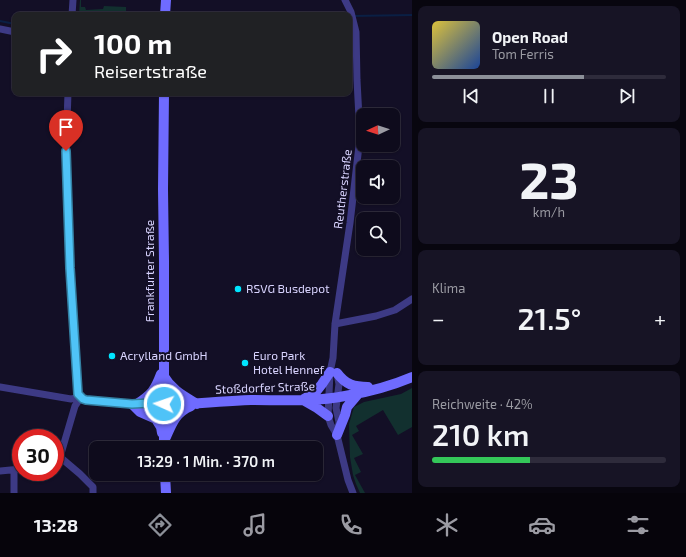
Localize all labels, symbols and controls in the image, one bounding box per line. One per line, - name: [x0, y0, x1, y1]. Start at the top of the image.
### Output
- text: 100 m: [94, 26, 172, 60]
- icon: right: [28, 28, 80, 80]
- text: Open Road: [492, 28, 568, 46]
- text: Tom Ferris: [492, 46, 554, 62]
- text: Reisertstraße: [94, 60, 207, 82]
- icon: previous: [460, 85, 482, 107]
- icon: pause: [538, 85, 560, 107]
- icon: next: [616, 85, 638, 107]
- north arrow: [356, 108, 400, 152]
- map controls: [356, 108, 400, 256]
- pin: [49, 110, 83, 151]
- icon: arrive: [55, 116, 77, 138]
- text: 23: [519, 147, 579, 209]
- street label: Reutherstraße: [330, 148, 354, 229]
- button: sound: [356, 160, 400, 204]
- text: km/h: [533, 204, 565, 220]
- button: search: [356, 212, 400, 256]
- street label: Frankfurter Straße: [142, 220, 156, 322]
- text: Klima: [432, 280, 465, 296]
- place label: RSVG Busdepot: [246, 281, 330, 295]
- marker: RSVG Busdepot: [233, 284, 243, 294]
- text: 21.5°: [517, 300, 581, 336]
- text: −: [432, 305, 445, 331]
- text: +: [654, 305, 666, 331]
- place label: Acrylland GmbH: [120, 348, 208, 362]
- place label: Euro Park Hotel Hennef: [253, 348, 325, 376]
- marker: Acrylland GmbH: [107, 351, 117, 361]
- marker: Euro Park Hotel Hennef: [240, 358, 250, 368]
- street label: Stoßdorfer Straße: [215, 378, 315, 396]
- position arrow: [143, 383, 185, 425]
- text: Reichweite · 42%: [432, 396, 533, 412]
- text: 210 km: [432, 416, 529, 452]
- speed limit sign: 30: [12, 429, 64, 481]
- text: 13:29 · 1 Min. · 370 m: [137, 452, 275, 470]
- icon: directions: [146, 511, 174, 539]
- icon: music: [241, 511, 269, 539]
- icon: phone: [337, 511, 365, 539]
- icon: climate: [433, 511, 461, 539]
- icon: car: [528, 511, 556, 539]
- icon: filters: [624, 511, 652, 539]
- text: 13:28: [34, 514, 78, 536]

